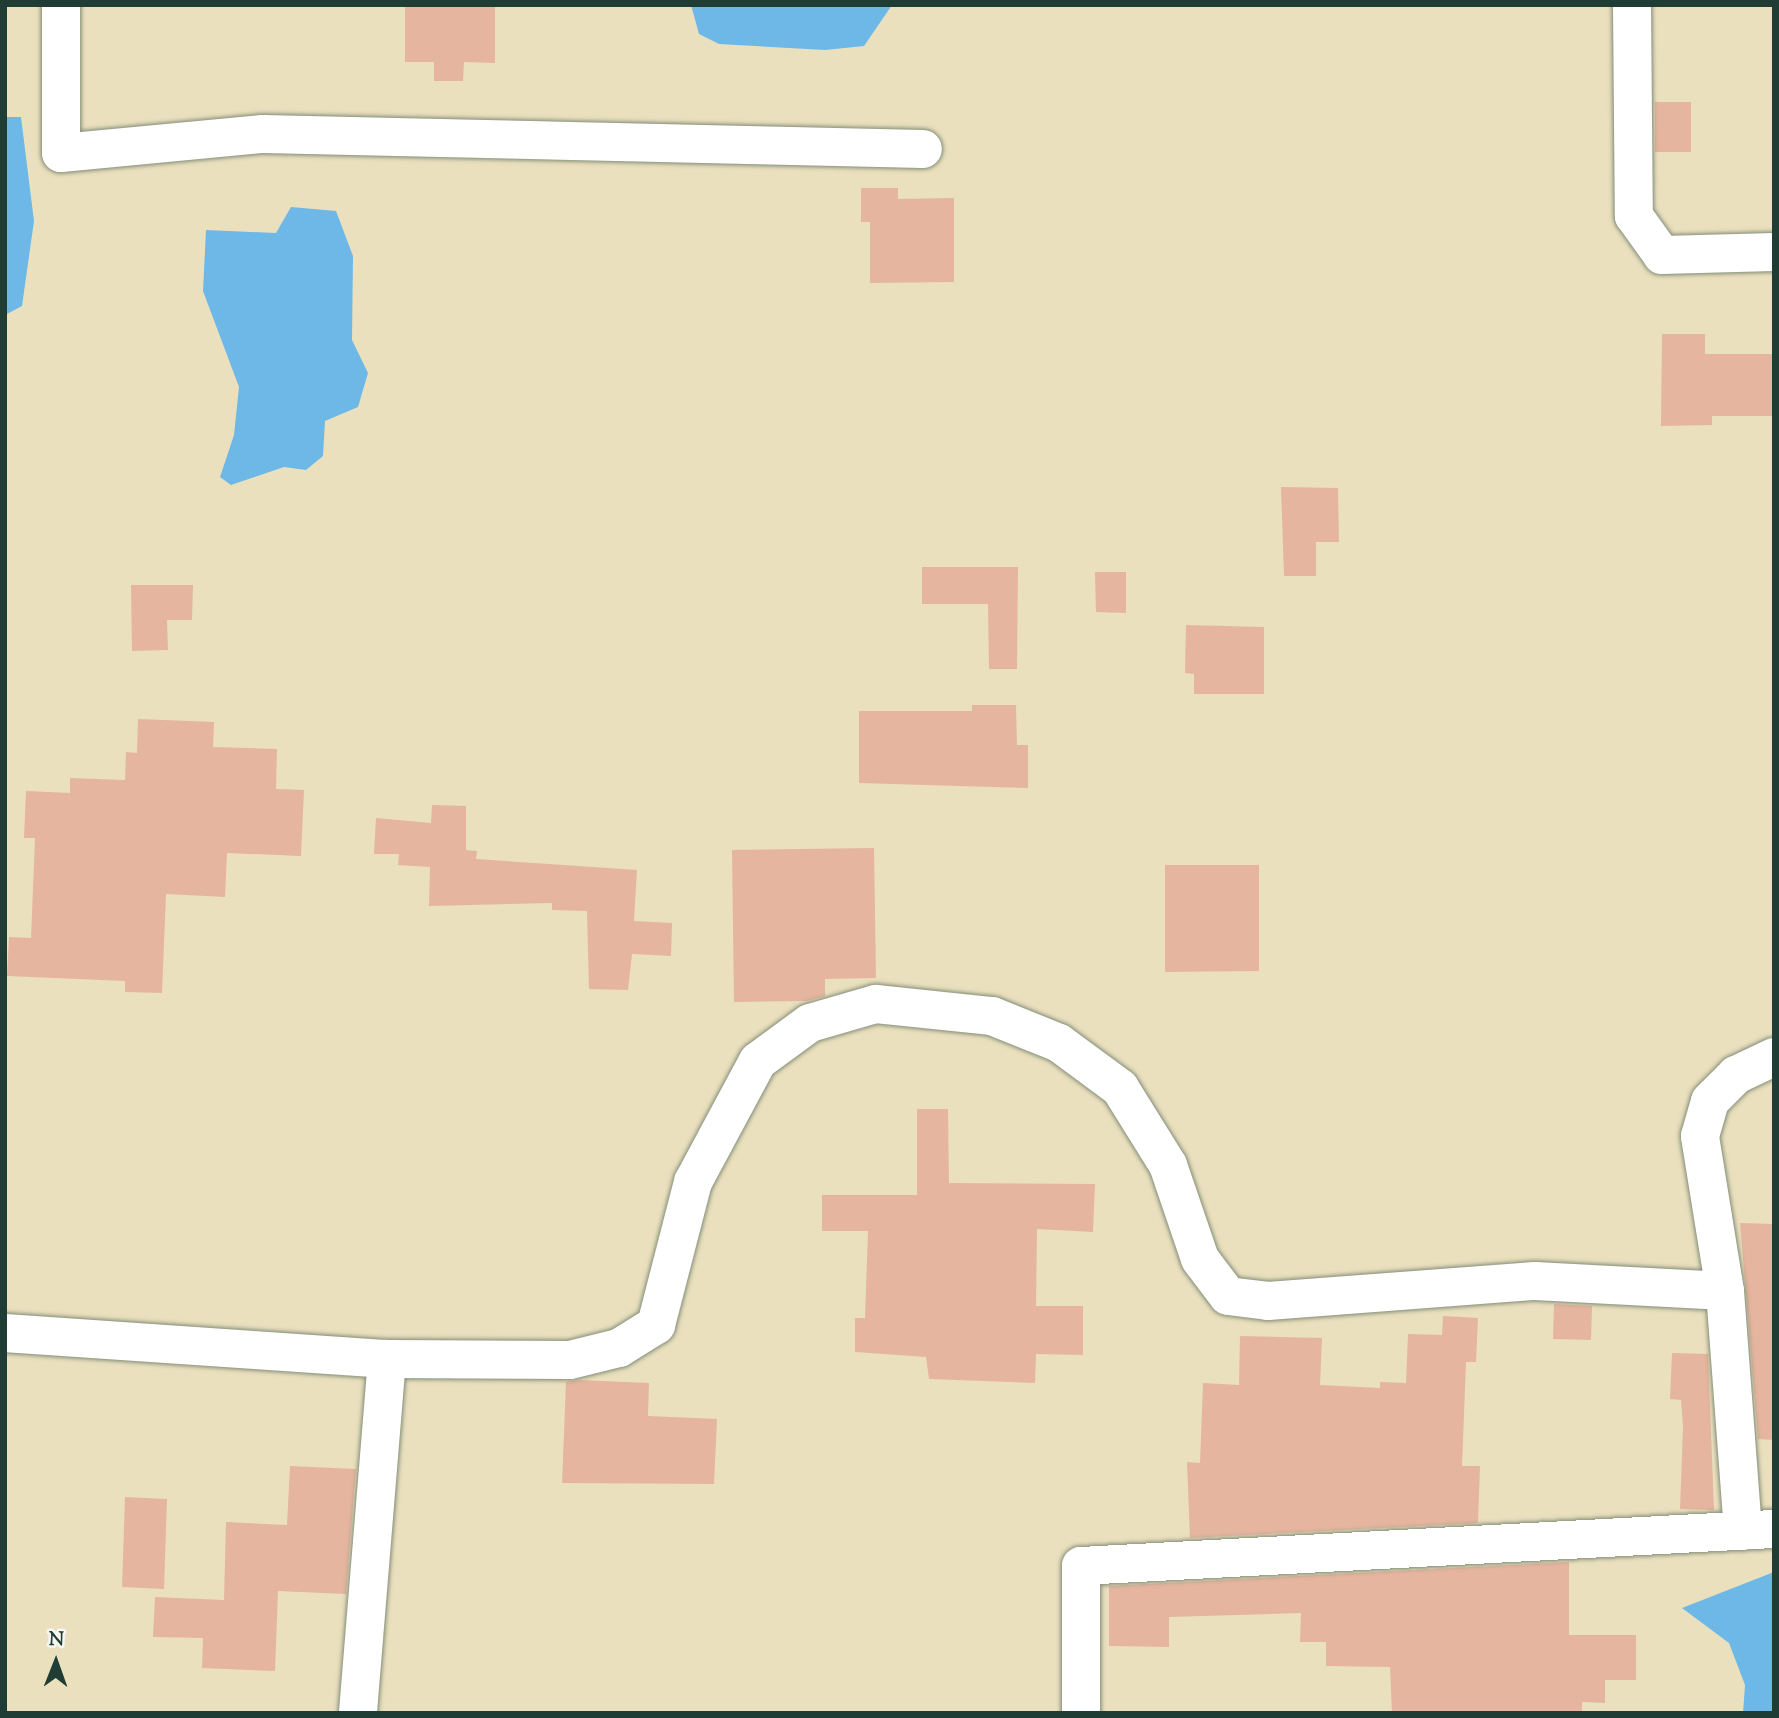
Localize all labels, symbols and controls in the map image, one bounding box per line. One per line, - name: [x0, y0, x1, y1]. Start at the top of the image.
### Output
- north arrow: [21, 1627, 91, 1697]
- text: N: [49, 1627, 64, 1654]

